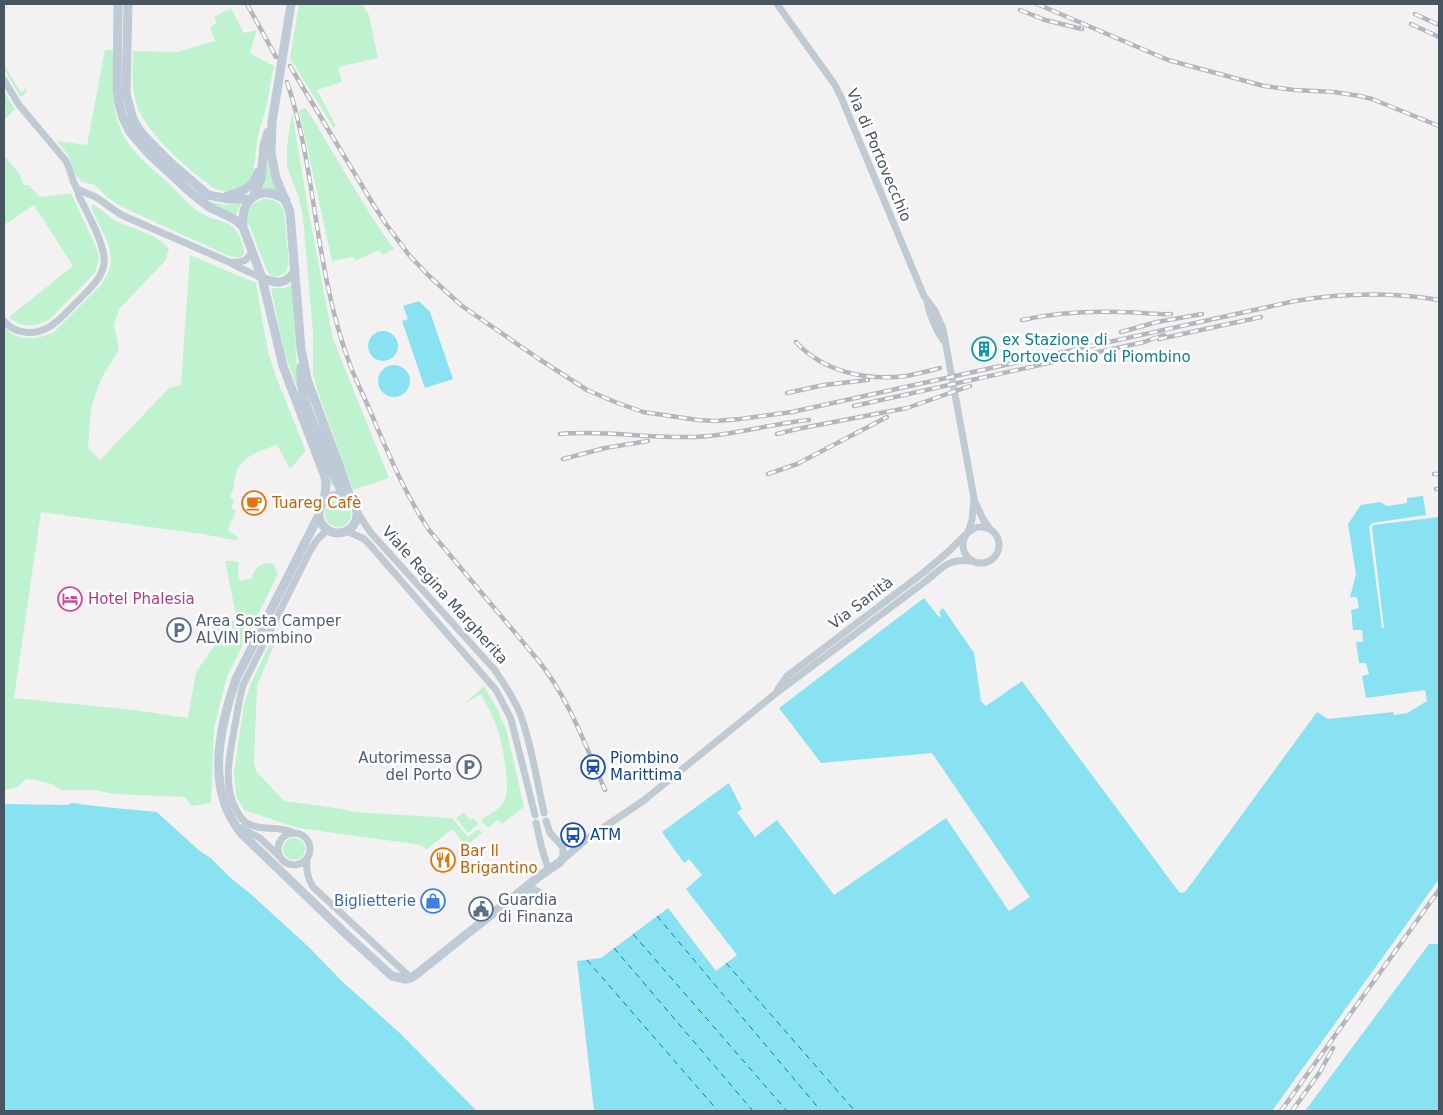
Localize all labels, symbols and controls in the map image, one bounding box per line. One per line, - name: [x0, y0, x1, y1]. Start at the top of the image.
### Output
- street label: Via di Portovecchio: [843, 86, 915, 224]
- place label: ex Stazione di Portovecchio di Piombino: [1002, 331, 1191, 366]
- building icon: ex Stazione di Portovecchio di Piombino: [971, 336, 997, 362]
- cafe icon: Tuareg Cafè: [241, 490, 267, 516]
- place label: Tuareg Cafè: [271, 494, 361, 512]
- street label: Viale Regina Margherita: [378, 522, 512, 668]
- street label: Via Sanità: [825, 573, 897, 633]
- hotel icon: Hotel Phalesia: [57, 586, 83, 612]
- place label: Hotel Phalesia: [88, 590, 195, 608]
- place label: Area Sosta Camper ALVIN Piombino: [196, 612, 342, 647]
- parking icon: Area Sosta Camper ALVIN Piombino: [166, 617, 192, 643]
- place label: Autorimessa del Porto: [358, 749, 452, 784]
- place label: Piombino Marittima: [610, 749, 682, 784]
- parking icon: Autorimessa del Porto: [456, 754, 482, 780]
- station icon: Piombino Marittima: [580, 754, 606, 780]
- bus stop icon: ATM: [560, 822, 586, 848]
- place label: ATM: [590, 826, 621, 844]
- place label: Bar Il Brigantino: [460, 842, 538, 877]
- restaurant icon: Bar Il Brigantino: [430, 847, 456, 873]
- shop icon: Biglietterie: [420, 888, 446, 914]
- place label: Guardia di Finanza: [498, 891, 573, 926]
- place label: Biglietterie: [334, 892, 416, 910]
- public building icon: Guardia di Finanza: [468, 896, 494, 922]

